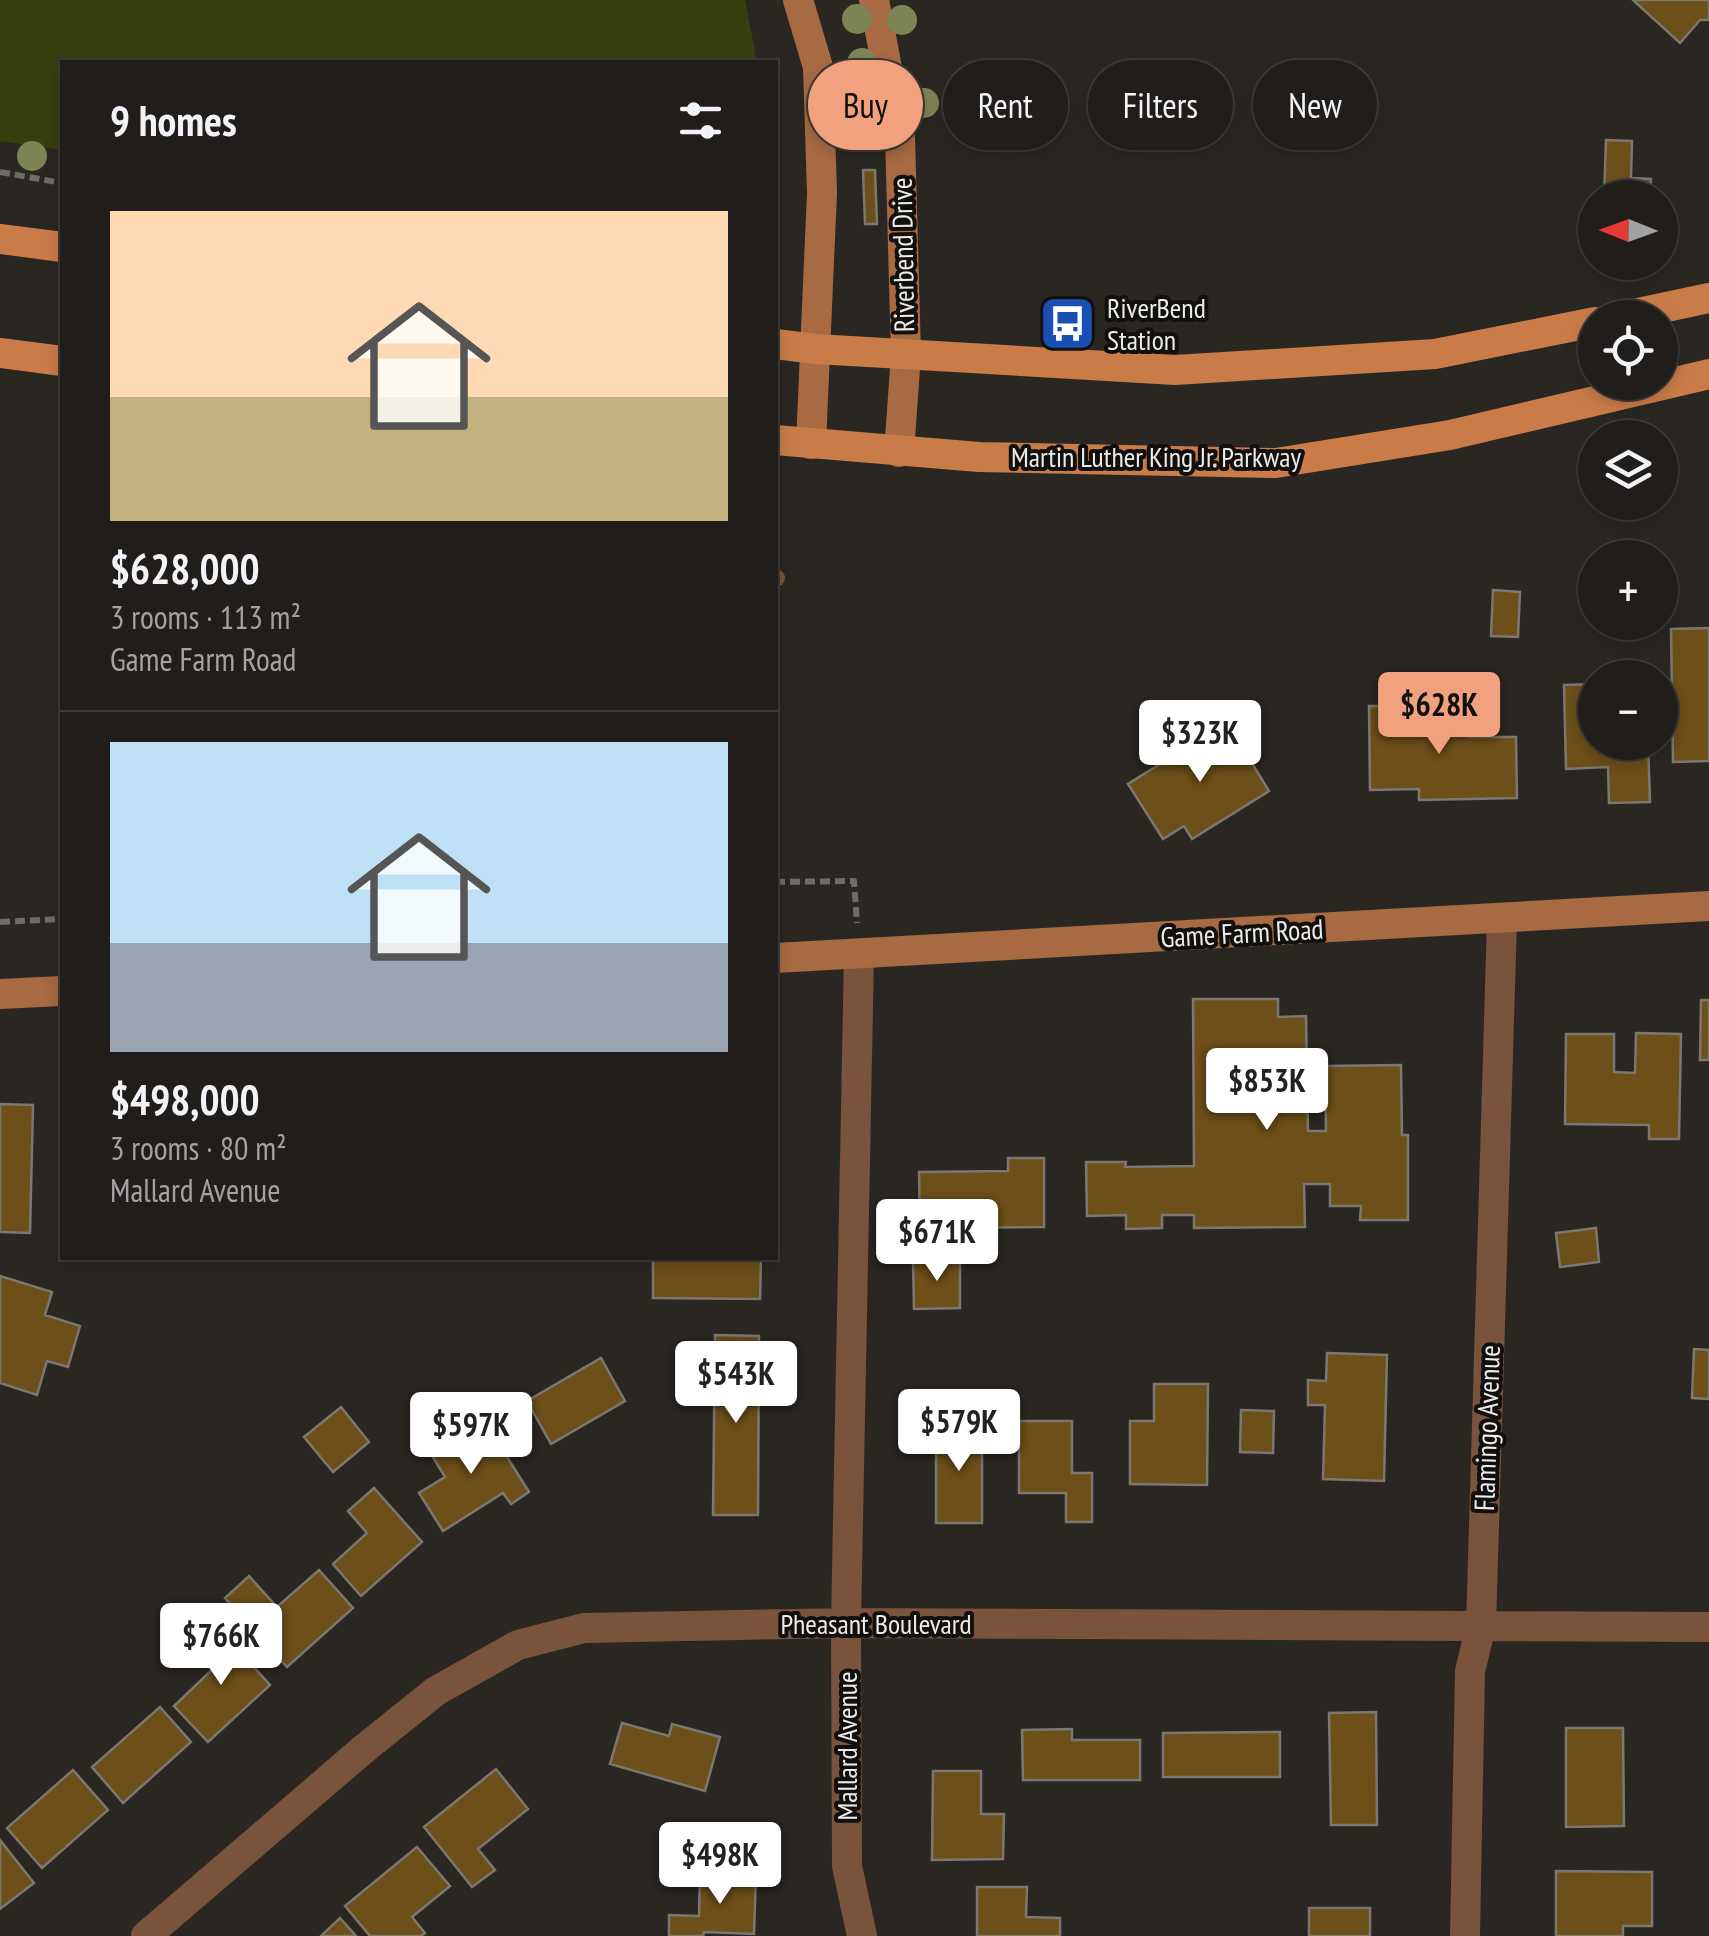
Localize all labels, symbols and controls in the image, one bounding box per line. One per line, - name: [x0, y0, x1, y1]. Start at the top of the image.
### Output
- chip: Buy: [808, 60, 923, 150]
- chip: Rent: [943, 60, 1068, 150]
- chip: Filters: [1088, 60, 1233, 150]
- chip: New: [1253, 60, 1377, 150]
- text: 9 homes: [110, 93, 237, 148]
- icon: filters: [673, 93, 728, 148]
- street label: Riverbend Drive: [883, 177, 922, 333]
- north arrow: [1578, 180, 1678, 280]
- map controls: [1578, 180, 1678, 760]
- icon: home: [329, 276, 509, 456]
- place label: RiverBend Station: [1107, 289, 1206, 358]
- bus stop icon: RiverBend Station: [1038, 294, 1098, 354]
- button: locate: [1578, 300, 1678, 400]
- button: layers: [1578, 420, 1678, 520]
- street label: Martin Luther King Jr. Parkway: [1011, 438, 1301, 475]
- button: +: [1578, 540, 1678, 640]
- text: $628,000: [110, 541, 260, 596]
- text: 3 rooms · 113 m²: [110, 596, 301, 638]
- text: Game Farm Road: [110, 638, 296, 680]
- button: −: [1578, 660, 1678, 760]
- pin: $628K: [1369, 672, 1509, 757]
- text: $628K: [1400, 683, 1478, 725]
- pin: $323K: [1130, 700, 1270, 785]
- text: $323K: [1161, 711, 1239, 753]
- icon: home: [329, 807, 509, 987]
- street label: Game Farm Road: [1160, 910, 1324, 955]
- pin: $853K: [1197, 1048, 1337, 1133]
- text: $853K: [1228, 1059, 1306, 1101]
- text: $498,000: [110, 1072, 260, 1127]
- text: 3 rooms · 80 m²: [110, 1127, 287, 1169]
- text: Mallard Avenue: [110, 1169, 280, 1211]
- pin: $671K: [867, 1199, 1007, 1284]
- text: $671K: [898, 1210, 976, 1252]
- pin: $543K: [666, 1341, 806, 1426]
- street label: Flamingo Avenue: [1465, 1344, 1508, 1512]
- text: $543K: [697, 1352, 775, 1394]
- pin: $579K: [889, 1389, 1029, 1474]
- pin: $597K: [401, 1392, 541, 1477]
- text: $579K: [920, 1400, 998, 1442]
- text: $597K: [432, 1403, 510, 1445]
- pin: $766K: [151, 1603, 291, 1688]
- street label: Pheasant Boulevard: [780, 1605, 972, 1642]
- text: $766K: [182, 1614, 260, 1656]
- street label: Mallard Avenue: [828, 1671, 865, 1821]
- pin: $498K: [650, 1822, 790, 1907]
- text: $498K: [681, 1833, 759, 1875]

